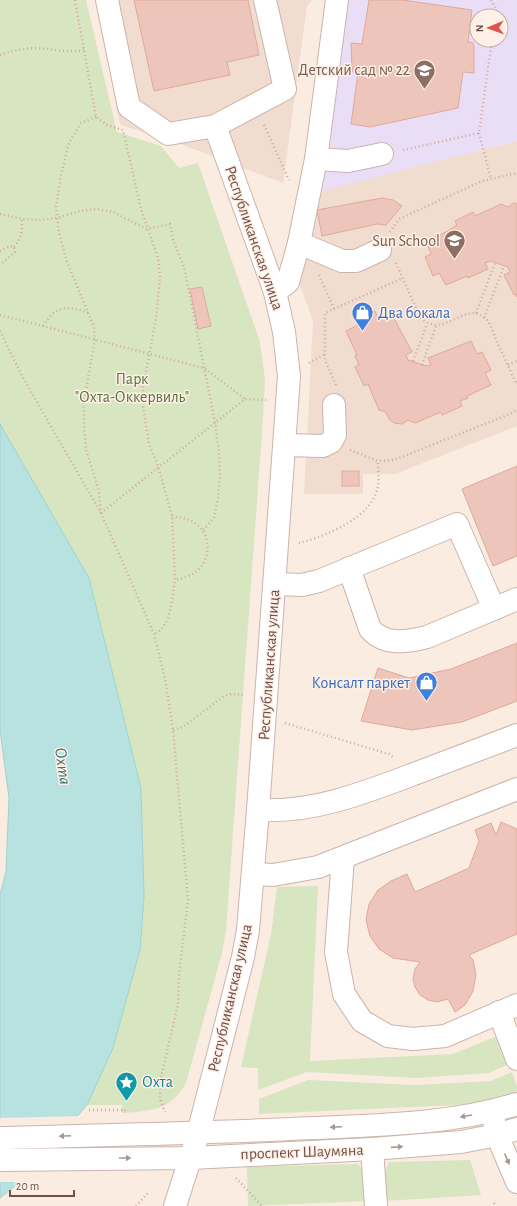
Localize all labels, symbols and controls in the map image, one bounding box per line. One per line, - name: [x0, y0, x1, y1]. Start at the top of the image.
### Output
- north arrow: [469, 8, 509, 48]
- text: N: [474, 24, 485, 32]
- school or university icon: Детский сад № 22: [412, 57, 438, 90]
- place label: Детский сад № 22: [298, 62, 410, 78]
- street label: Республиканская улица: [221, 164, 286, 313]
- school or university icon: Sun School: [442, 228, 468, 261]
- place label: Sun School: [372, 233, 440, 249]
- shop icon: Два бокала: [349, 300, 375, 333]
- place label: Два бокала: [378, 305, 450, 321]
- park label: Парк "Охта-Оккервиль": [75, 371, 189, 405]
- street label: Республиканская улица: [256, 589, 283, 741]
- shop icon: Консалт паркет: [413, 670, 439, 703]
- place label: Консалт паркет: [312, 675, 410, 691]
- water label: Охта: [52, 746, 74, 786]
- street label: Республиканская улица: [205, 922, 256, 1074]
- place icon: Охта: [113, 1069, 139, 1102]
- place label: Охта: [142, 1074, 173, 1090]
- one-way arrow: [459, 1113, 472, 1119]
- one-way arrow: [329, 1124, 342, 1130]
- one-way arrow: [58, 1133, 71, 1139]
- street label: проспект Шаумяна: [240, 1142, 364, 1163]
- one-way arrow: [391, 1144, 404, 1151]
- one-way arrow: [504, 1153, 510, 1164]
- one-way arrow: [119, 1155, 132, 1161]
- scale bar: [10, 1172, 74, 1198]
- text: 20 m: [16, 1180, 39, 1192]

